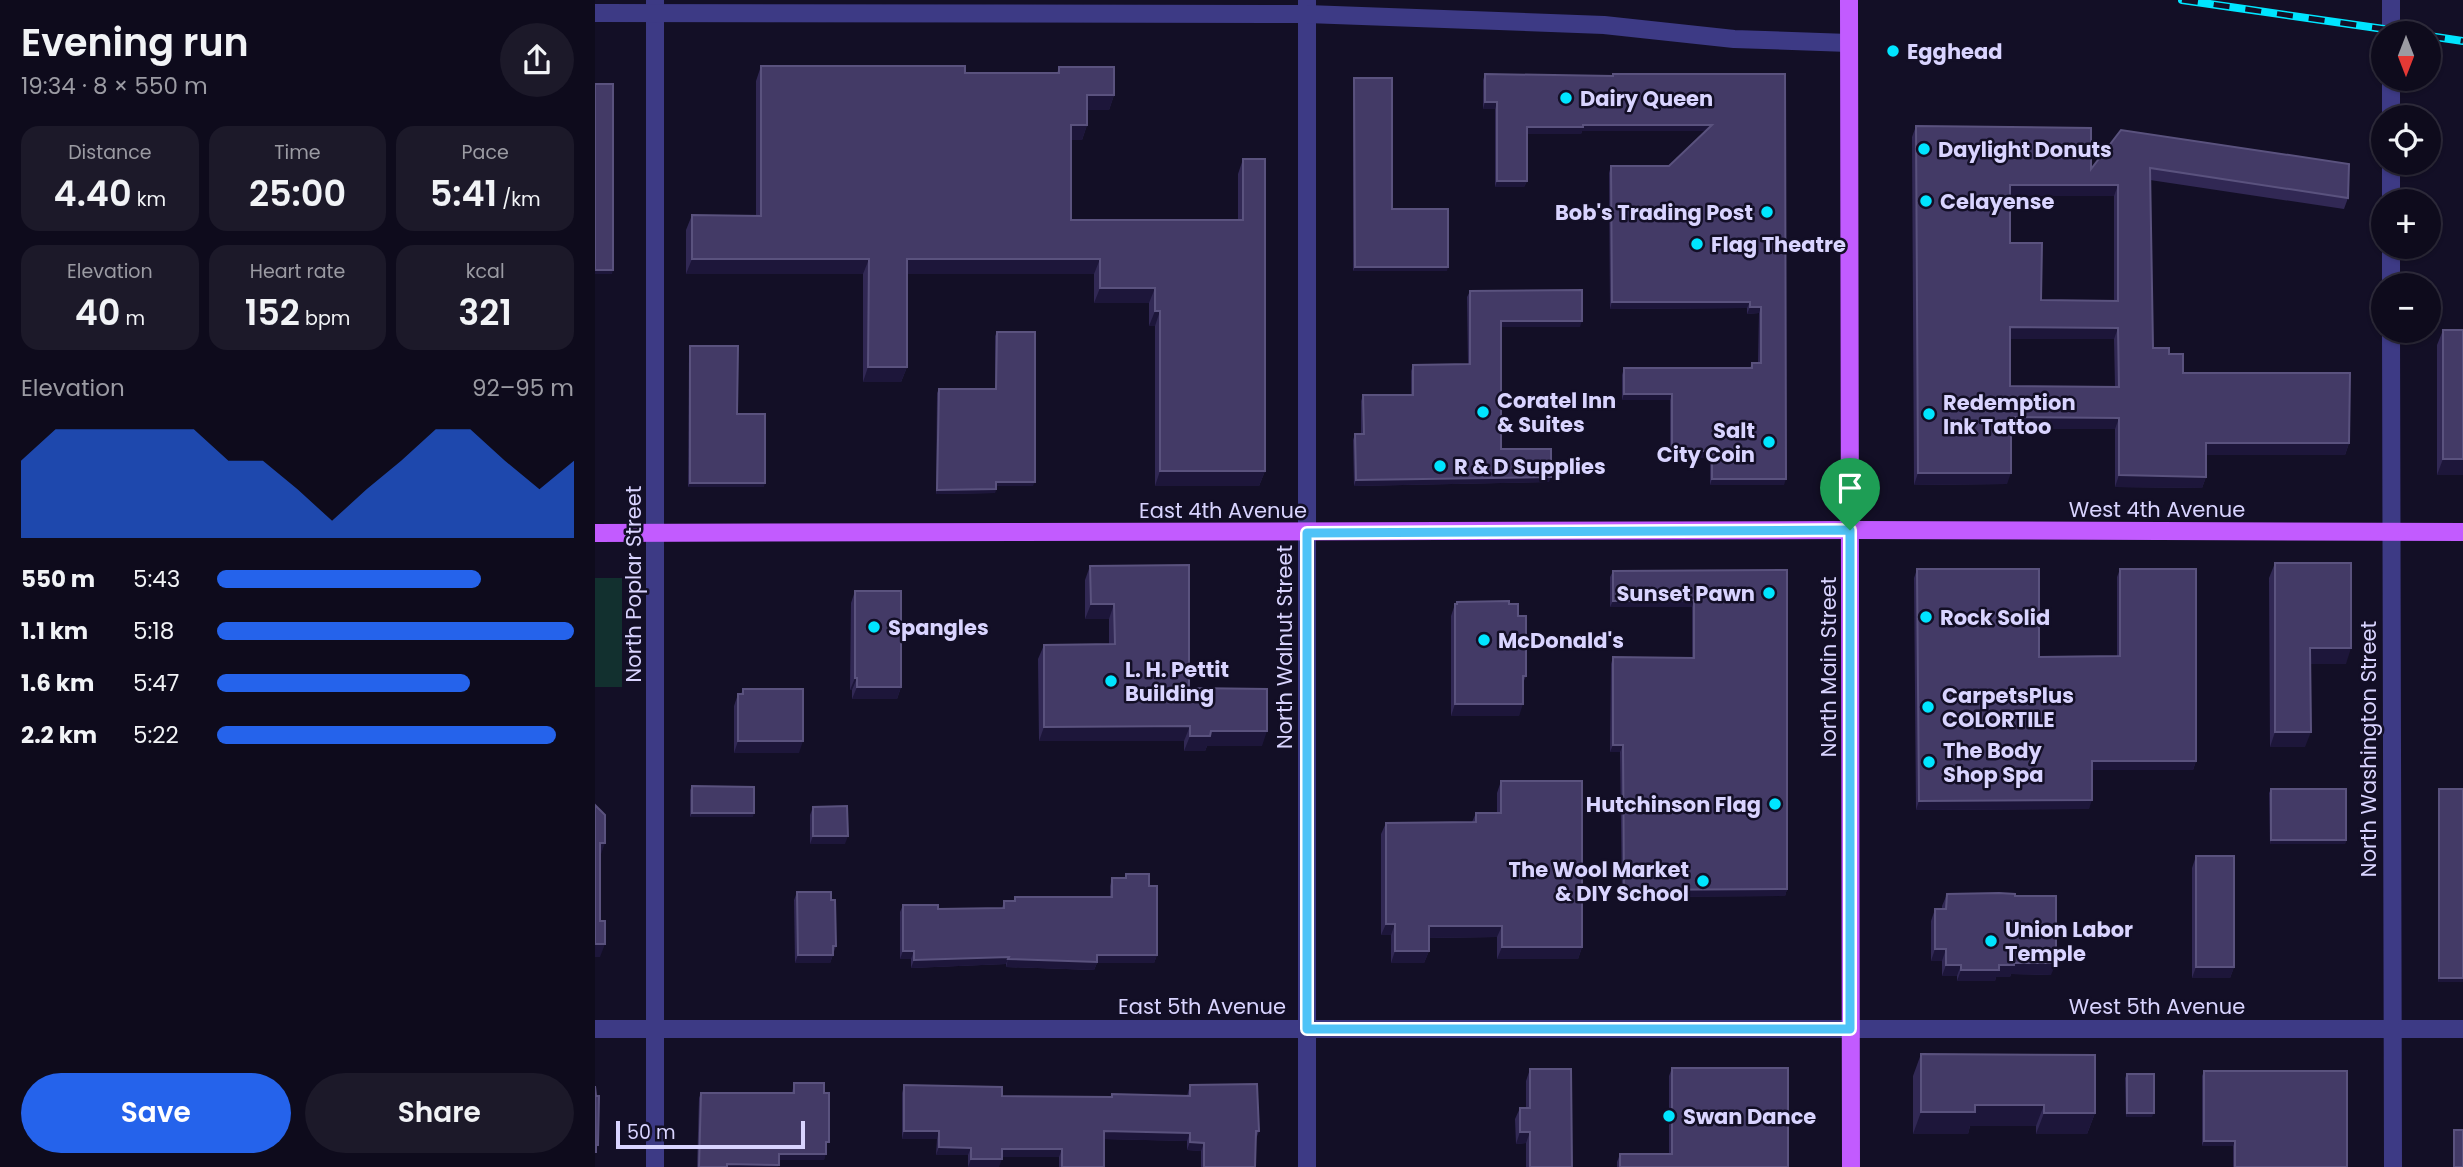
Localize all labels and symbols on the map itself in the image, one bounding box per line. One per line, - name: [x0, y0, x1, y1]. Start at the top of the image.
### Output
- north arrow: [2371, 21, 2441, 91]
- place label: Egghead: [1907, 37, 2003, 66]
- marker: Egghead: [1885, 43, 1901, 59]
- place label: Dairy Queen: [1580, 84, 1713, 113]
- marker: Dairy Queen: [1558, 90, 1574, 106]
- place label: Daylight Donuts: [1938, 135, 2112, 164]
- marker: Daylight Donuts: [1916, 141, 1932, 157]
- place label: Celayense: [1940, 187, 2054, 216]
- marker: Celayense: [1918, 193, 1934, 209]
- place label: Bob's Trading Post: [1555, 198, 1753, 227]
- marker: Bob's Trading Post: [1759, 204, 1775, 220]
- place label: Flag Theatre: [1711, 230, 1846, 259]
- marker: Flag Theatre: [1689, 236, 1705, 252]
- place label: Coratel Inn & Suites: [1497, 386, 1616, 439]
- place label: Redemption Ink Tattoo: [1943, 388, 2076, 441]
- marker: Coratel Inn & Suites: [1475, 404, 1491, 420]
- marker: Redemption Ink Tattoo: [1921, 406, 1937, 422]
- place label: Salt City Coin: [1657, 416, 1755, 469]
- marker: Salt City Coin: [1761, 434, 1777, 450]
- place label: R & D Supplies: [1454, 452, 1606, 481]
- marker: R & D Supplies: [1432, 458, 1448, 474]
- pin: [1820, 458, 1880, 530]
- street label: North Poplar Street: [619, 486, 648, 682]
- street label: West 4th Avenue: [2069, 495, 2245, 524]
- street label: East 4th Avenue: [1139, 496, 1307, 525]
- street label: North Walnut Street: [1270, 545, 1299, 749]
- street label: North Main Street: [1814, 577, 1843, 757]
- place label: Sunset Pawn: [1616, 579, 1755, 608]
- marker: Sunset Pawn: [1761, 585, 1777, 601]
- place label: Rock Solid: [1940, 603, 2050, 632]
- marker: Rock Solid: [1918, 609, 1934, 625]
- place label: Spangles: [888, 613, 989, 642]
- marker: Spangles: [866, 619, 882, 635]
- street label: North Washington Street: [2354, 621, 2383, 877]
- place label: McDonald's: [1498, 626, 1624, 655]
- marker: McDonald's: [1476, 632, 1492, 648]
- place label: L. H. Pettit Building: [1125, 655, 1229, 708]
- marker: L. H. Pettit Building: [1103, 673, 1119, 689]
- place label: CarpetsPlus COLORTILE: [1942, 681, 2074, 734]
- marker: CarpetsPlus COLORTILE: [1920, 699, 1936, 715]
- place label: The Body Shop Spa: [1943, 736, 2044, 789]
- marker: The Body Shop Spa: [1921, 754, 1937, 770]
- place label: Hutchinson Flag: [1586, 790, 1761, 819]
- marker: Hutchinson Flag: [1767, 796, 1783, 812]
- place label: The Wool Market & DIY School: [1509, 855, 1689, 908]
- marker: The Wool Market & DIY School: [1695, 873, 1711, 889]
- place label: Union Labor Temple: [2005, 915, 2133, 968]
- marker: Union Labor Temple: [1983, 933, 1999, 949]
- street label: East 5th Avenue: [1118, 992, 1286, 1021]
- street label: West 5th Avenue: [2069, 992, 2245, 1021]
- place label: Swan Dance: [1683, 1102, 1816, 1131]
- marker: Swan Dance: [1661, 1108, 1677, 1124]
- scale bar: [616, 1118, 805, 1150]

